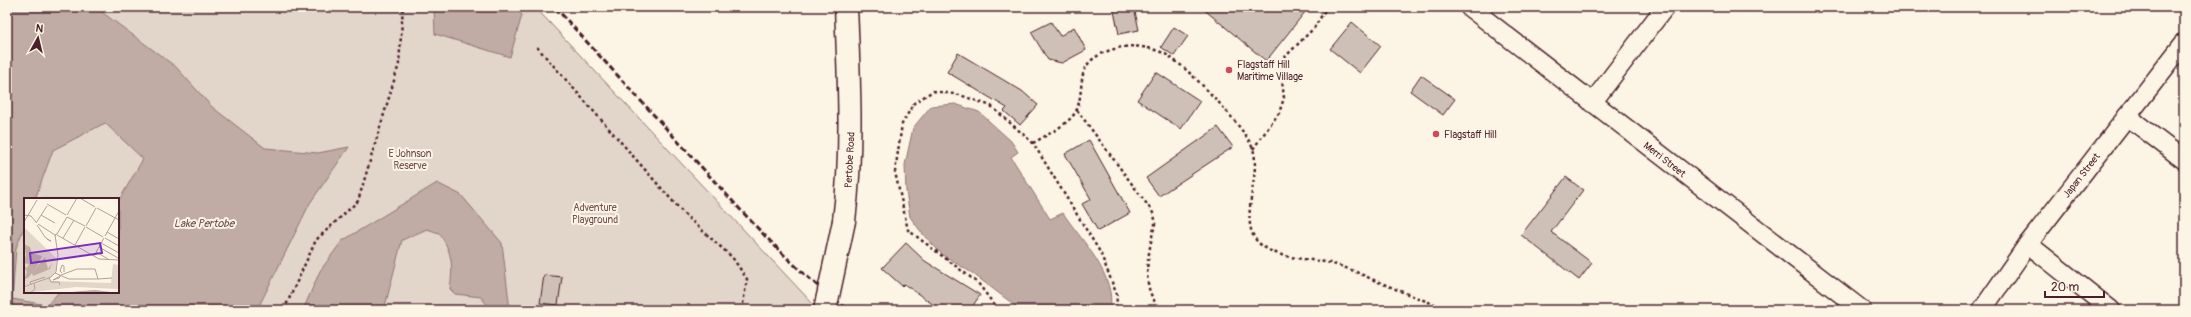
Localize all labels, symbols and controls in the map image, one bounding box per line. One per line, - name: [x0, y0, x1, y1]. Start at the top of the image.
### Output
- north arrow: [18, 18, 58, 58]
- text: N: [35, 22, 44, 36]
- place label: Flagstaff Hill Maritime Village: [1237, 59, 1303, 83]
- marker: Flagstaff Hill Maritime Village: [1224, 65, 1234, 75]
- marker: Flagstaff Hill: [1431, 129, 1441, 139]
- place label: Flagstaff Hill: [1444, 129, 1497, 141]
- street label: Pertobe Road: [843, 132, 857, 188]
- street label: Merri Street: [1641, 140, 1689, 181]
- park label: E Johnson Reserve: [388, 148, 432, 172]
- street label: Japan Street: [2061, 150, 2104, 200]
- inset map: [24, 198, 119, 293]
- park label: Adventure Playground: [572, 202, 618, 226]
- water label: Lake Pertobe: [174, 217, 236, 230]
- scale bar: [2045, 273, 2104, 299]
- text: 20 m: [2051, 280, 2080, 295]

